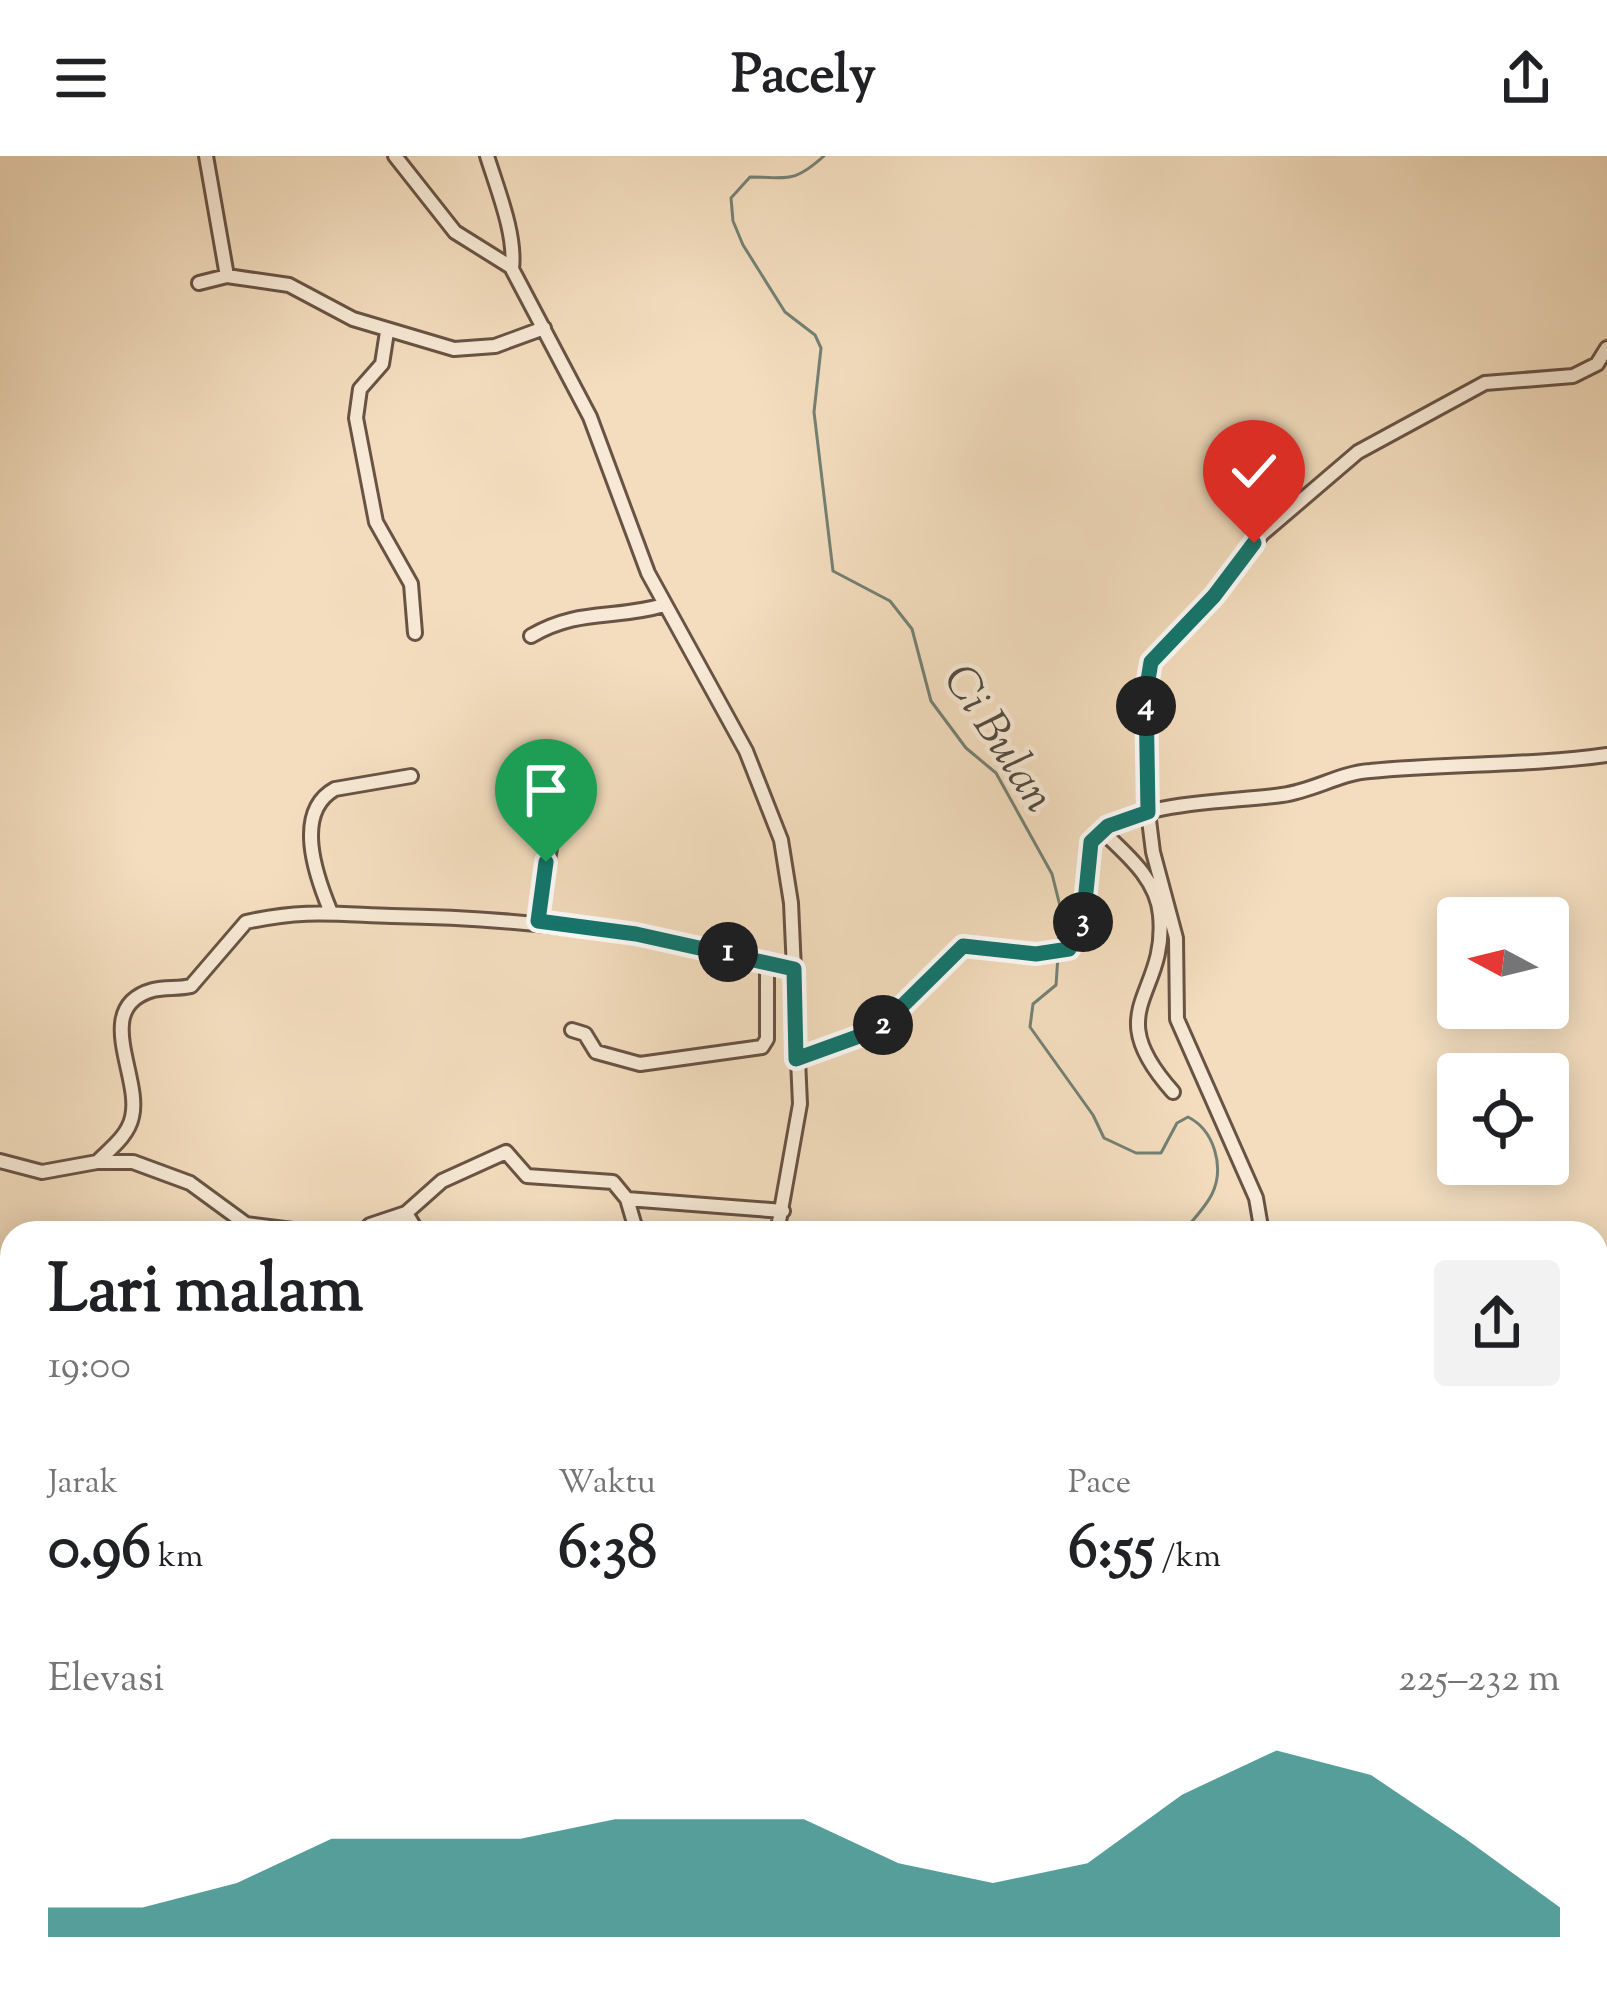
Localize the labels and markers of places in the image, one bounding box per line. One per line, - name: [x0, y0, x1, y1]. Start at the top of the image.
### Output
- pin: [1203, 420, 1305, 543]
- pin: 4: [1116, 676, 1176, 736]
- pin: [495, 739, 597, 862]
- pin: 3: [1053, 892, 1113, 952]
- pin: 1: [698, 922, 758, 982]
- pin: 2: [853, 995, 913, 1055]

